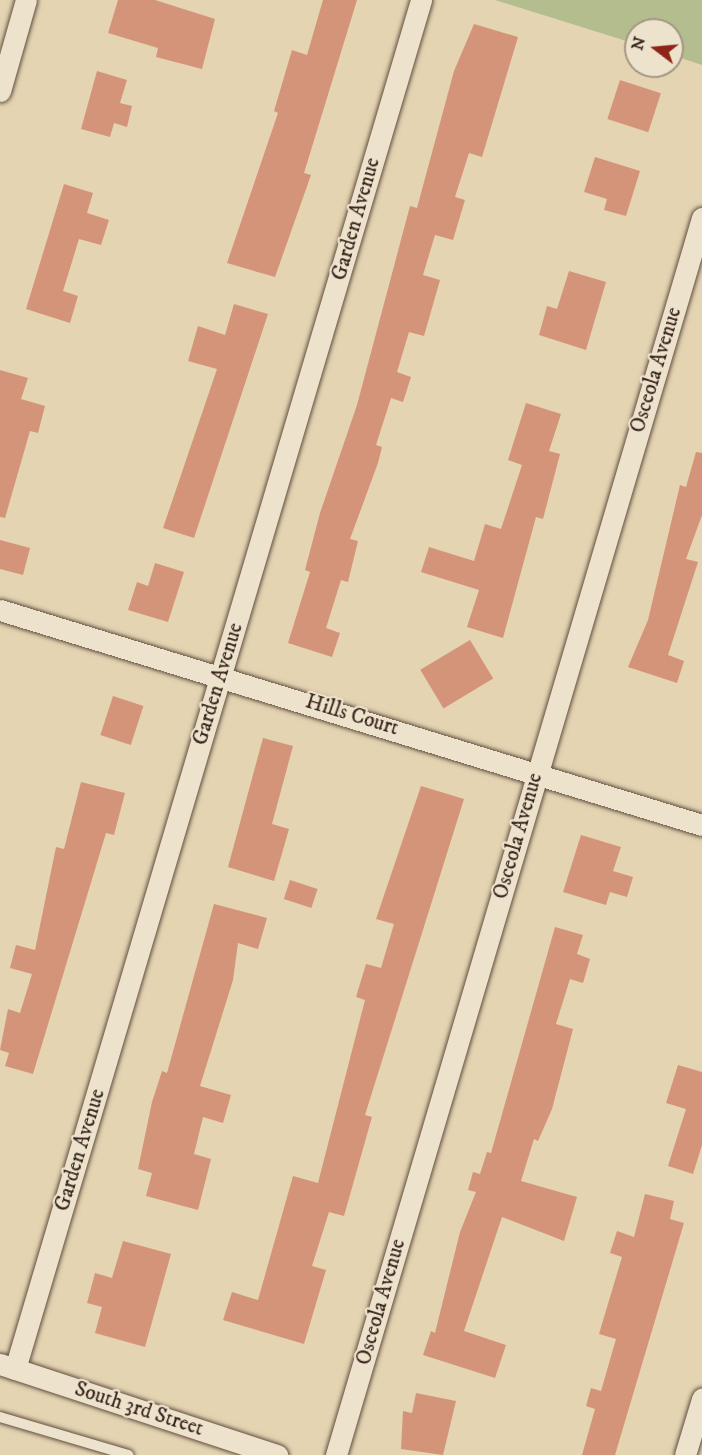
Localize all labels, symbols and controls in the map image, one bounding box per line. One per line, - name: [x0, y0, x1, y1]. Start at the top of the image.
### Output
- north arrow: [624, 18, 684, 78]
- text: N: [627, 35, 650, 53]
- street label: Garden Avenue: [326, 155, 386, 283]
- street label: Osceola Avenue: [625, 304, 687, 436]
- street label: Garden Avenue: [187, 620, 249, 748]
- street label: Hills Court: [302, 689, 402, 741]
- street label: Osceola Avenue: [488, 770, 548, 902]
- street label: Garden Avenue: [49, 1086, 111, 1214]
- street label: Osceola Avenue: [351, 1236, 411, 1368]
- street label: South 3rd Street: [71, 1376, 207, 1442]

